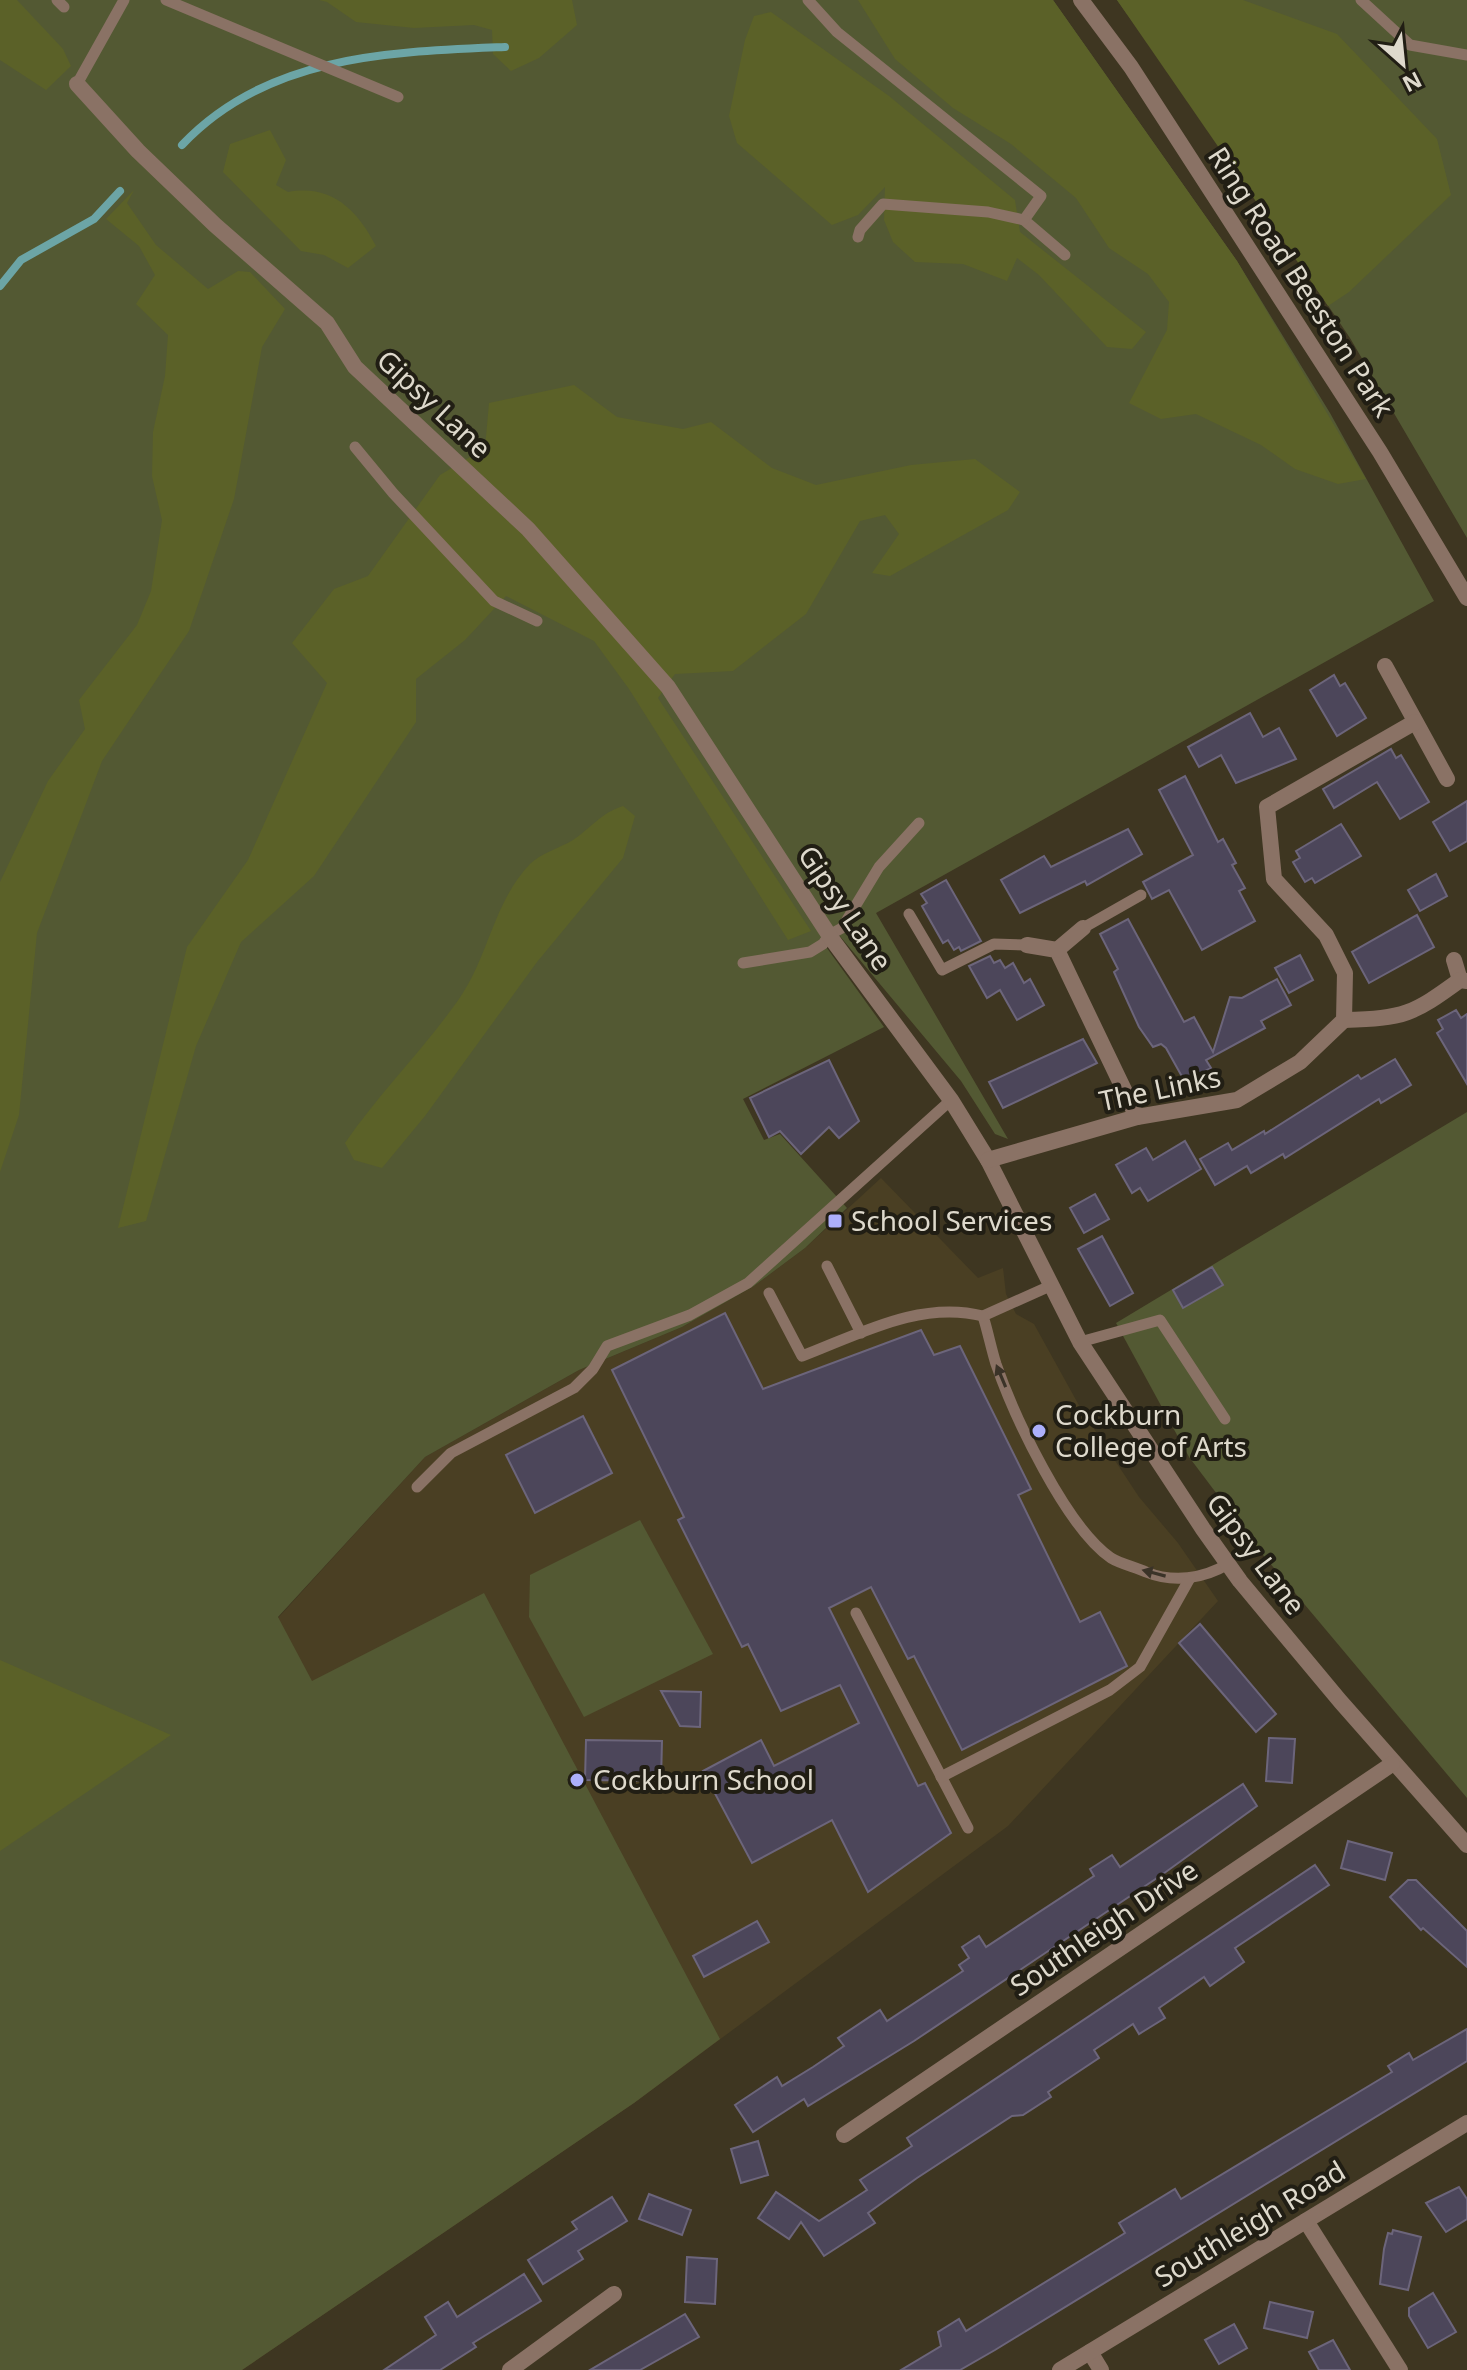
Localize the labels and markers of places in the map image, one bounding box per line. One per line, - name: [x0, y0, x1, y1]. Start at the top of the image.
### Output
- place label: School Services: [851, 1201, 1052, 1239]
- marker: School Services: [826, 1212, 844, 1230]
- place label: Cockburn College of Arts: [1055, 1395, 1247, 1465]
- marker: Cockburn College of Arts: [1030, 1422, 1048, 1440]
- place label: Cockburn School: [593, 1760, 814, 1798]
- marker: Cockburn School: [568, 1771, 586, 1789]

